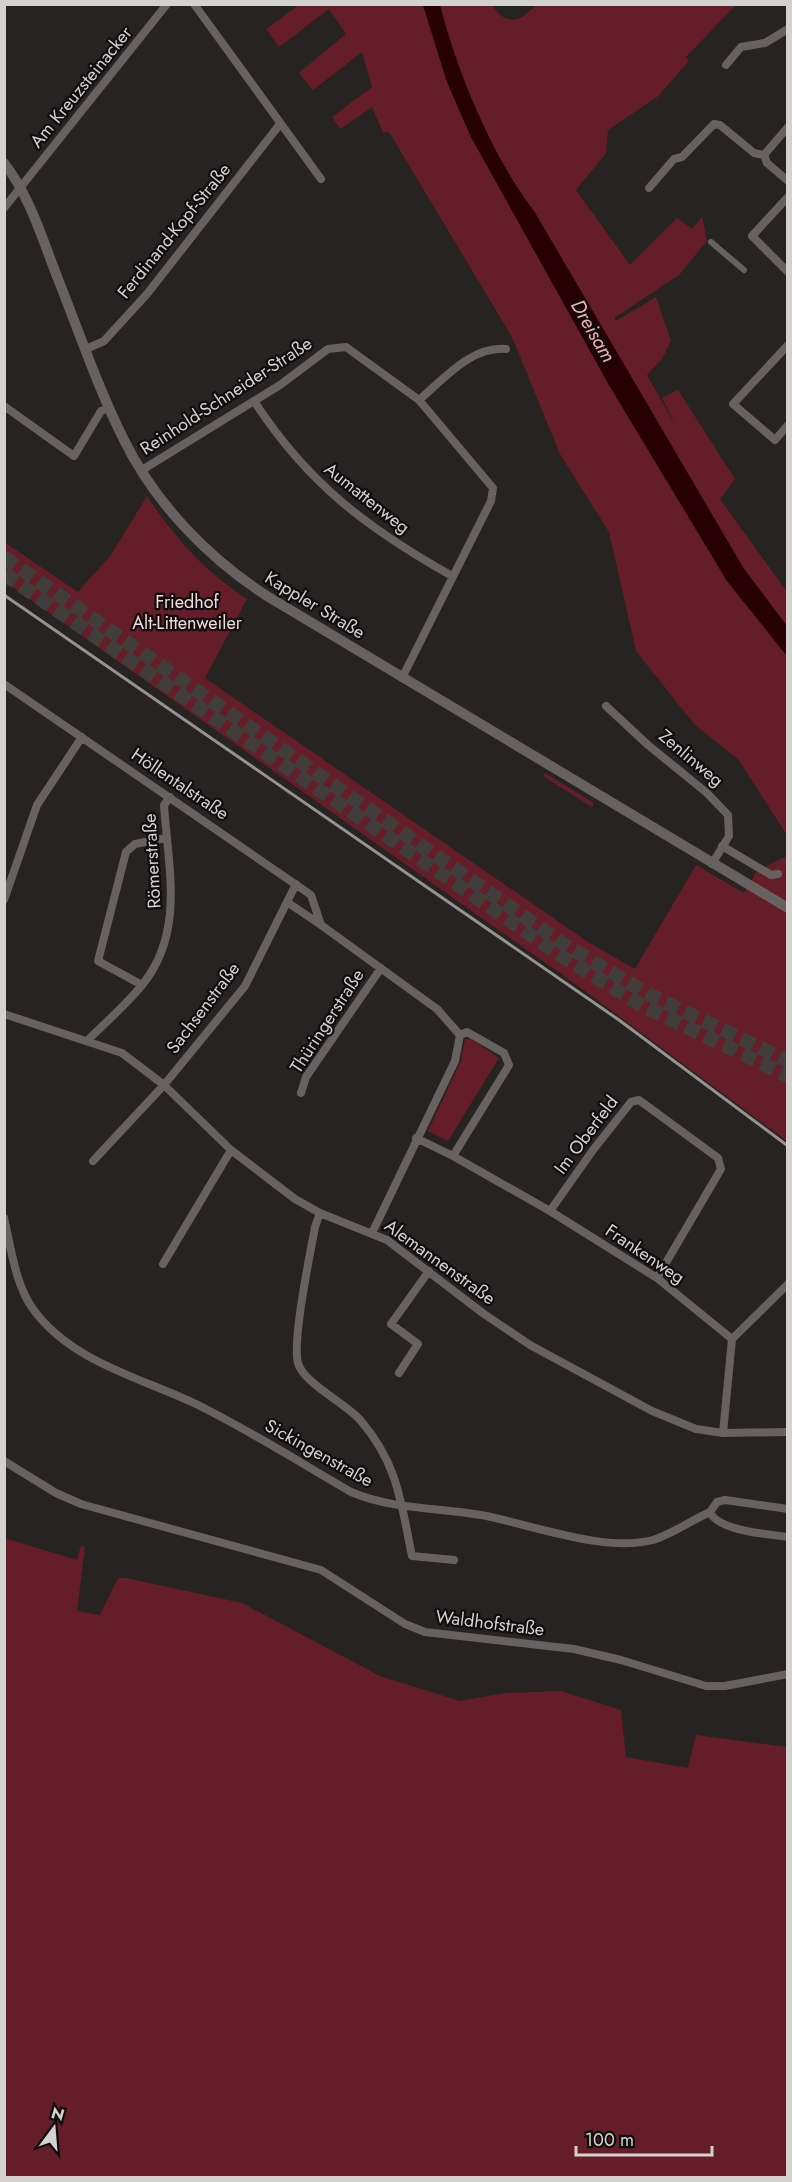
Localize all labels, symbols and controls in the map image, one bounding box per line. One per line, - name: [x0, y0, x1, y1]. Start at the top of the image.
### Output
- street label: Am Kreuzsteinacker: [24, 20, 139, 153]
- street label: Ferdinand-Kopf-Straße: [111, 158, 237, 304]
- water label: Dreisam: [563, 294, 623, 368]
- street label: Reinhold-Schneider-Straße: [135, 331, 317, 461]
- street label: Aumattenweg: [319, 456, 415, 540]
- street label: Kappler Straße: [260, 565, 370, 645]
- park label: Friedhof Alt-Littenweiler: [132, 589, 243, 636]
- street label: Zenlinweg: [653, 723, 729, 793]
- street label: Höllentalstraße: [126, 742, 234, 826]
- street label: Römerstraße: [137, 813, 167, 909]
- street label: Sachsenstraße: [160, 957, 246, 1059]
- street label: Thüringerstraße: [284, 964, 370, 1078]
- street label: Im Oberfeld: [548, 1090, 624, 1180]
- street label: Alemannenstraße: [379, 1213, 501, 1311]
- street label: Frankenweg: [600, 1218, 690, 1290]
- street label: Sickingenstraße: [260, 1413, 378, 1493]
- street label: Waldhofstraße: [434, 1603, 546, 1643]
- north arrow: [24, 2098, 84, 2158]
- text: N: [49, 2101, 67, 2127]
- scale bar: [576, 2119, 712, 2157]
- text: 100 m: [585, 2127, 634, 2153]

